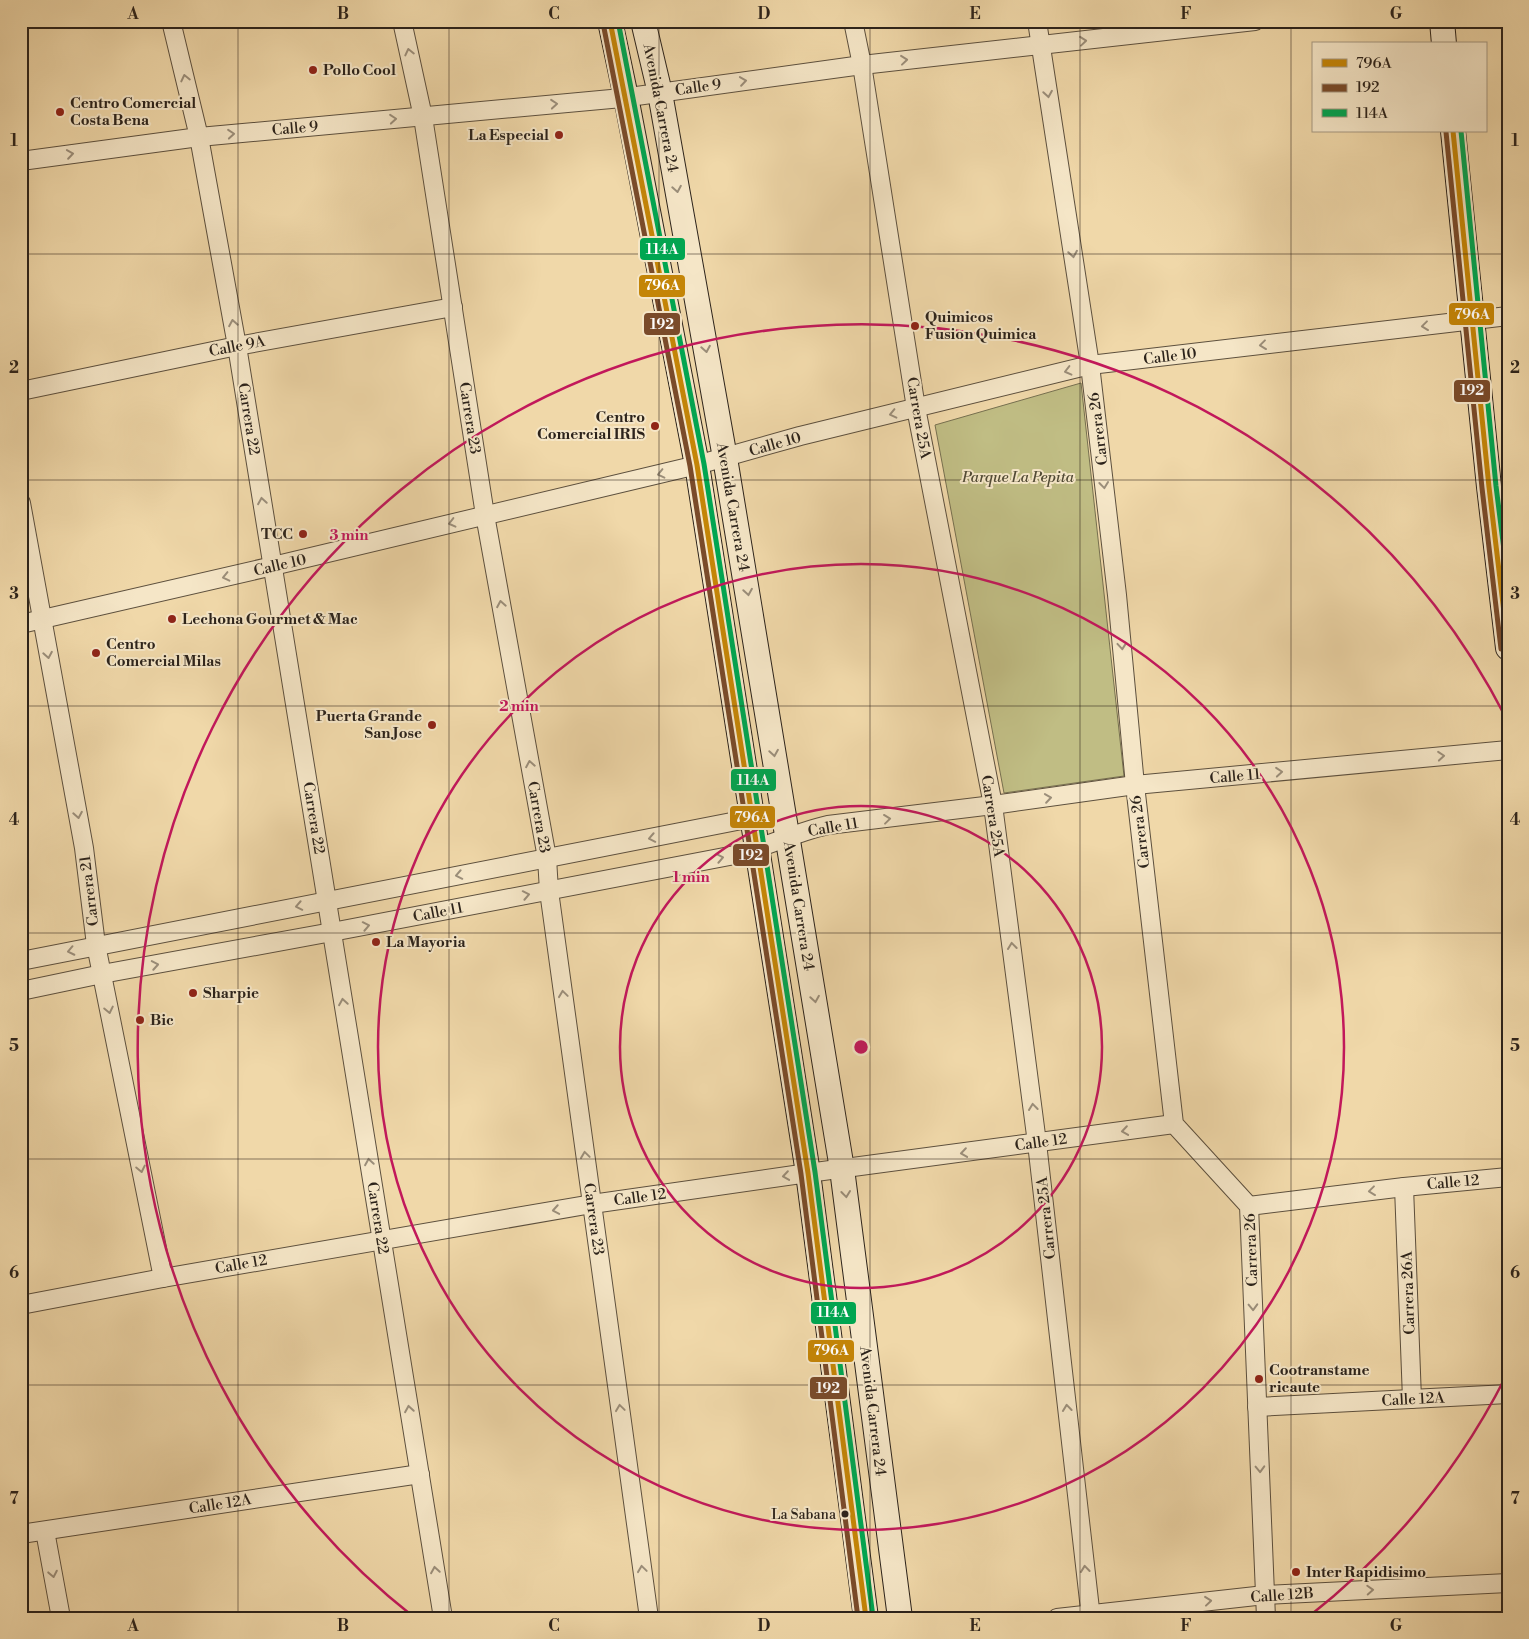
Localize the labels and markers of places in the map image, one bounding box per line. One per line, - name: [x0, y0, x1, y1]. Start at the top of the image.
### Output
- place label: Pollo Cool: [323, 61, 396, 80]
- marker: Pollo Cool: [307, 64, 319, 76]
- place label: Centro Comercial Costa Bena: [70, 94, 196, 130]
- marker: Centro Comercial Costa Bena: [54, 106, 66, 118]
- place label: La Especial: [468, 126, 549, 145]
- marker: La Especial: [553, 129, 565, 141]
- place label: Quimicos Fusion Quimica: [925, 308, 1037, 344]
- marker: Quimicos Fusion Quimica: [909, 320, 921, 332]
- place label: Centro Comercial IRIS: [537, 408, 645, 444]
- marker: Centro Comercial IRIS: [649, 420, 661, 432]
- place label: TCC: [261, 525, 293, 544]
- marker: TCC: [297, 528, 309, 540]
- place label: Lechona Gourmet & Mac: [182, 610, 358, 629]
- marker: Lechona Gourmet & Mac: [166, 613, 178, 625]
- place label: Centro Comercial Milas: [106, 635, 221, 671]
- marker: Centro Comercial Milas: [90, 647, 102, 659]
- place label: Puerta Grande San Jose: [316, 707, 422, 743]
- marker: Puerta Grande San Jose: [426, 719, 438, 731]
- place label: La Mayoria: [386, 933, 466, 952]
- marker: La Mayoria: [370, 936, 382, 948]
- place label: Sharpie: [203, 984, 259, 1003]
- marker: Sharpie: [187, 987, 199, 999]
- place label: Bic: [150, 1011, 174, 1030]
- marker: Bic: [134, 1014, 146, 1026]
- centre of rings: [852, 1038, 870, 1056]
- place label: Cootranstame ricaute: [1269, 1361, 1370, 1397]
- marker: Cootranstame ricaute: [1253, 1373, 1265, 1385]
- place label: La Sabana: [771, 1506, 837, 1524]
- marker: La Sabana: [840, 1509, 850, 1519]
- place label: Inter Rapidisimo: [1306, 1563, 1426, 1582]
- marker: Inter Rapidisimo: [1290, 1566, 1302, 1578]

